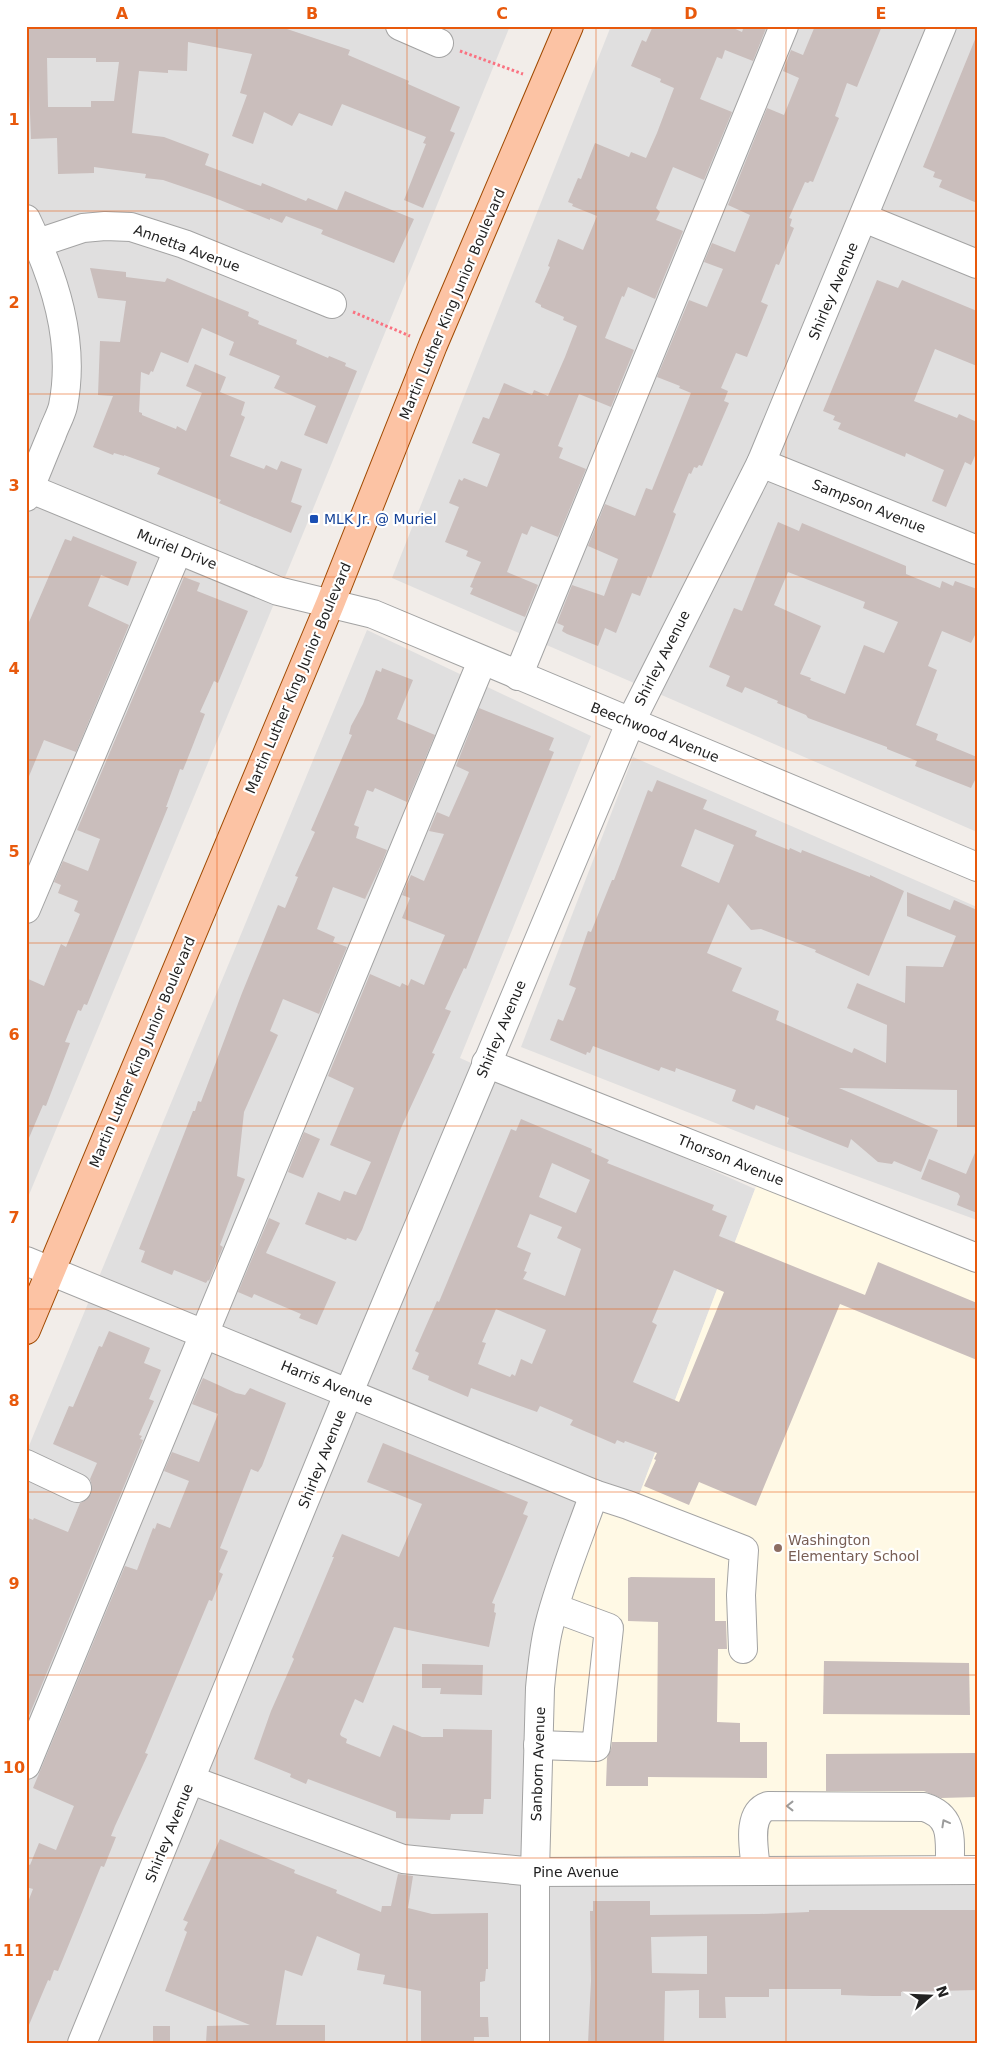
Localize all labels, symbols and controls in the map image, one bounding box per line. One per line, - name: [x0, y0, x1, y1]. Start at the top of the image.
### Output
- text: A: [116, 4, 129, 23]
- text: B: [306, 4, 318, 23]
- text: C: [496, 4, 508, 23]
- text: D: [684, 4, 698, 23]
- text: E: [876, 4, 886, 23]
- text: 1: [8, 110, 20, 129]
- street label: Martin Luther King Junior Boulevard: [396, 186, 508, 422]
- street label: Annetta Avenue: [132, 221, 242, 275]
- street label: Shirley Avenue: [805, 240, 861, 342]
- text: 2: [8, 293, 20, 312]
- text: 3: [8, 476, 20, 495]
- street label: Sampson Avenue: [810, 476, 928, 536]
- place label: MLK Jr. @ Muriel: [324, 511, 437, 527]
- marker: MLK Jr. @ Muriel: [308, 513, 320, 525]
- street label: Muriel Drive: [135, 526, 219, 572]
- street label: Martin Luther King Junior Boulevard: [242, 560, 354, 796]
- street label: Shirley Avenue: [631, 608, 693, 708]
- text: 4: [8, 659, 20, 678]
- street label: Beechwood Avenue: [588, 699, 722, 765]
- text: 5: [8, 842, 20, 861]
- street label: Martin Luther King Junior Boulevard: [86, 934, 198, 1170]
- street label: Shirley Avenue: [473, 978, 529, 1080]
- text: 6: [8, 1025, 20, 1044]
- street label: Thorson Avenue: [675, 1131, 786, 1189]
- text: 7: [8, 1208, 20, 1227]
- street label: Harris Avenue: [279, 1357, 375, 1409]
- text: 8: [8, 1391, 20, 1410]
- street label: Shirley Avenue: [295, 1407, 349, 1511]
- place label: Washington Elementary School: [788, 1532, 920, 1564]
- marker: Washington Elementary School: [772, 1542, 784, 1554]
- text: 9: [8, 1574, 20, 1593]
- street label: Sanborn Avenue: [528, 1706, 548, 1822]
- text: 10: [3, 1758, 25, 1777]
- street label: Shirley Avenue: [142, 1781, 196, 1885]
- one-way arrow: [785, 1801, 793, 1811]
- one-way arrow: [941, 1819, 951, 1828]
- street label: Pine Avenue: [533, 1864, 619, 1880]
- text: 11: [3, 1941, 25, 1960]
- north arrow: [906, 1972, 956, 2022]
- text: N: [933, 1984, 952, 2000]

